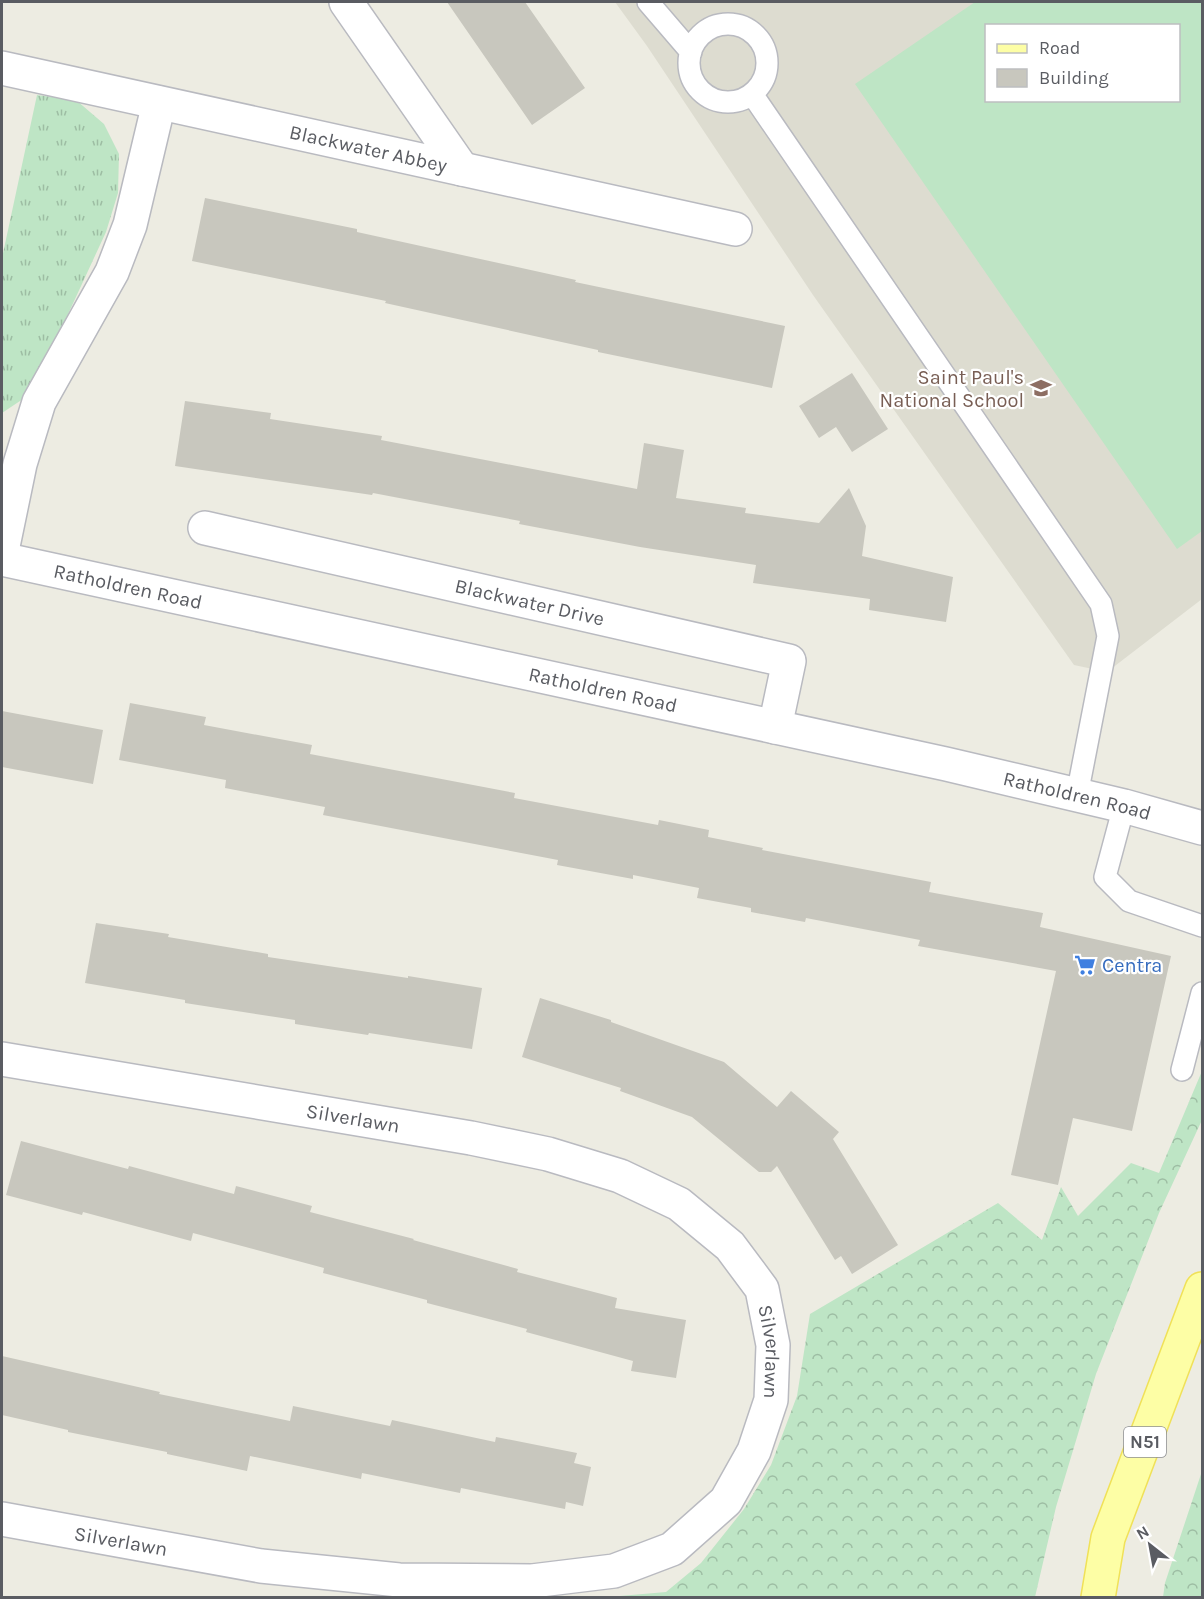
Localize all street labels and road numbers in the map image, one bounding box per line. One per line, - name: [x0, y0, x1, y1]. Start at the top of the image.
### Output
- street label: Blackwater Abbey: [287, 120, 449, 177]
- street label: Ratholdren Road: [51, 560, 205, 614]
- street label: Blackwater Drive: [453, 574, 607, 631]
- street label: Ratholdren Road: [526, 663, 679, 717]
- street label: Ratholdren Road: [1001, 767, 1154, 825]
- street label: Silverlawn: [304, 1099, 401, 1138]
- street label: Silverlawn: [753, 1303, 784, 1399]
- road number: N51: [1124, 1427, 1166, 1457]
- street label: Silverlawn: [72, 1522, 169, 1561]

